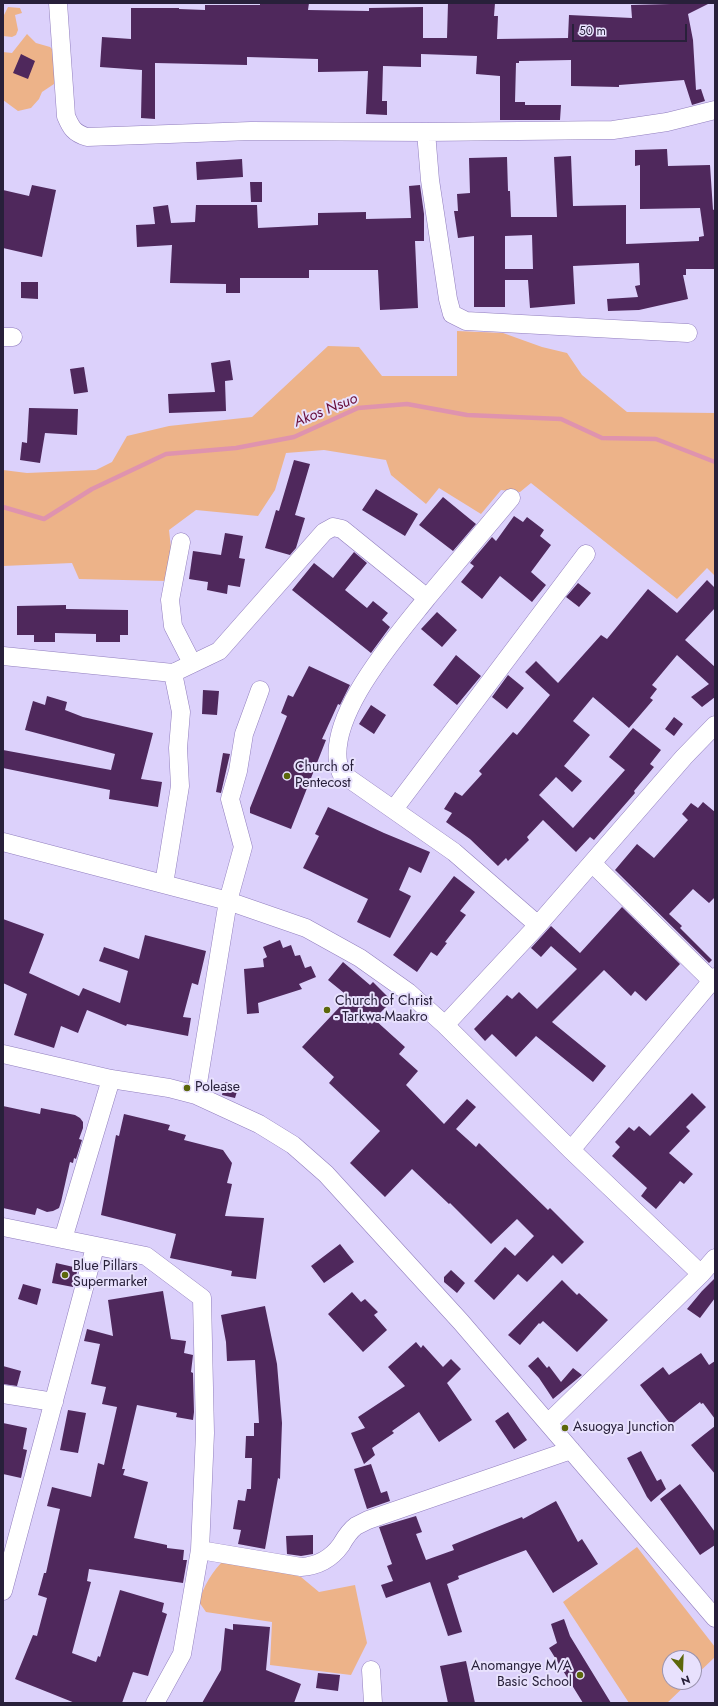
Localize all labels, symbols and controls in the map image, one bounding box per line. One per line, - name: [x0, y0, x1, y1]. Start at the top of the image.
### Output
- scale bar: [574, 16, 689, 42]
- text: 50 m: [579, 22, 606, 40]
- water label: Akos Nsuo: [292, 390, 360, 432]
- place label: Church of Pentecost: [295, 760, 354, 792]
- marker: Church of Pentecost: [282, 771, 292, 781]
- place label: Church of Christ - Tarkwa-Maakro: [335, 994, 432, 1026]
- marker: Church of Christ - Tarkwa-Maakro: [322, 1005, 332, 1015]
- place label: Polease: [195, 1080, 240, 1096]
- marker: Polease: [182, 1083, 192, 1093]
- place label: Blue Pillars Supermarket: [73, 1259, 147, 1292]
- marker: Blue Pillars Supermarket: [60, 1270, 70, 1280]
- place label: Asuogya Junction: [573, 1420, 675, 1436]
- marker: Asuogya Junction: [560, 1423, 570, 1433]
- north arrow: [662, 1650, 702, 1690]
- place label: Anomangye M/A Basic School: [471, 1659, 572, 1692]
- marker: Anomangye M/A Basic School: [575, 1670, 585, 1680]
- text: N: [679, 1671, 692, 1689]

